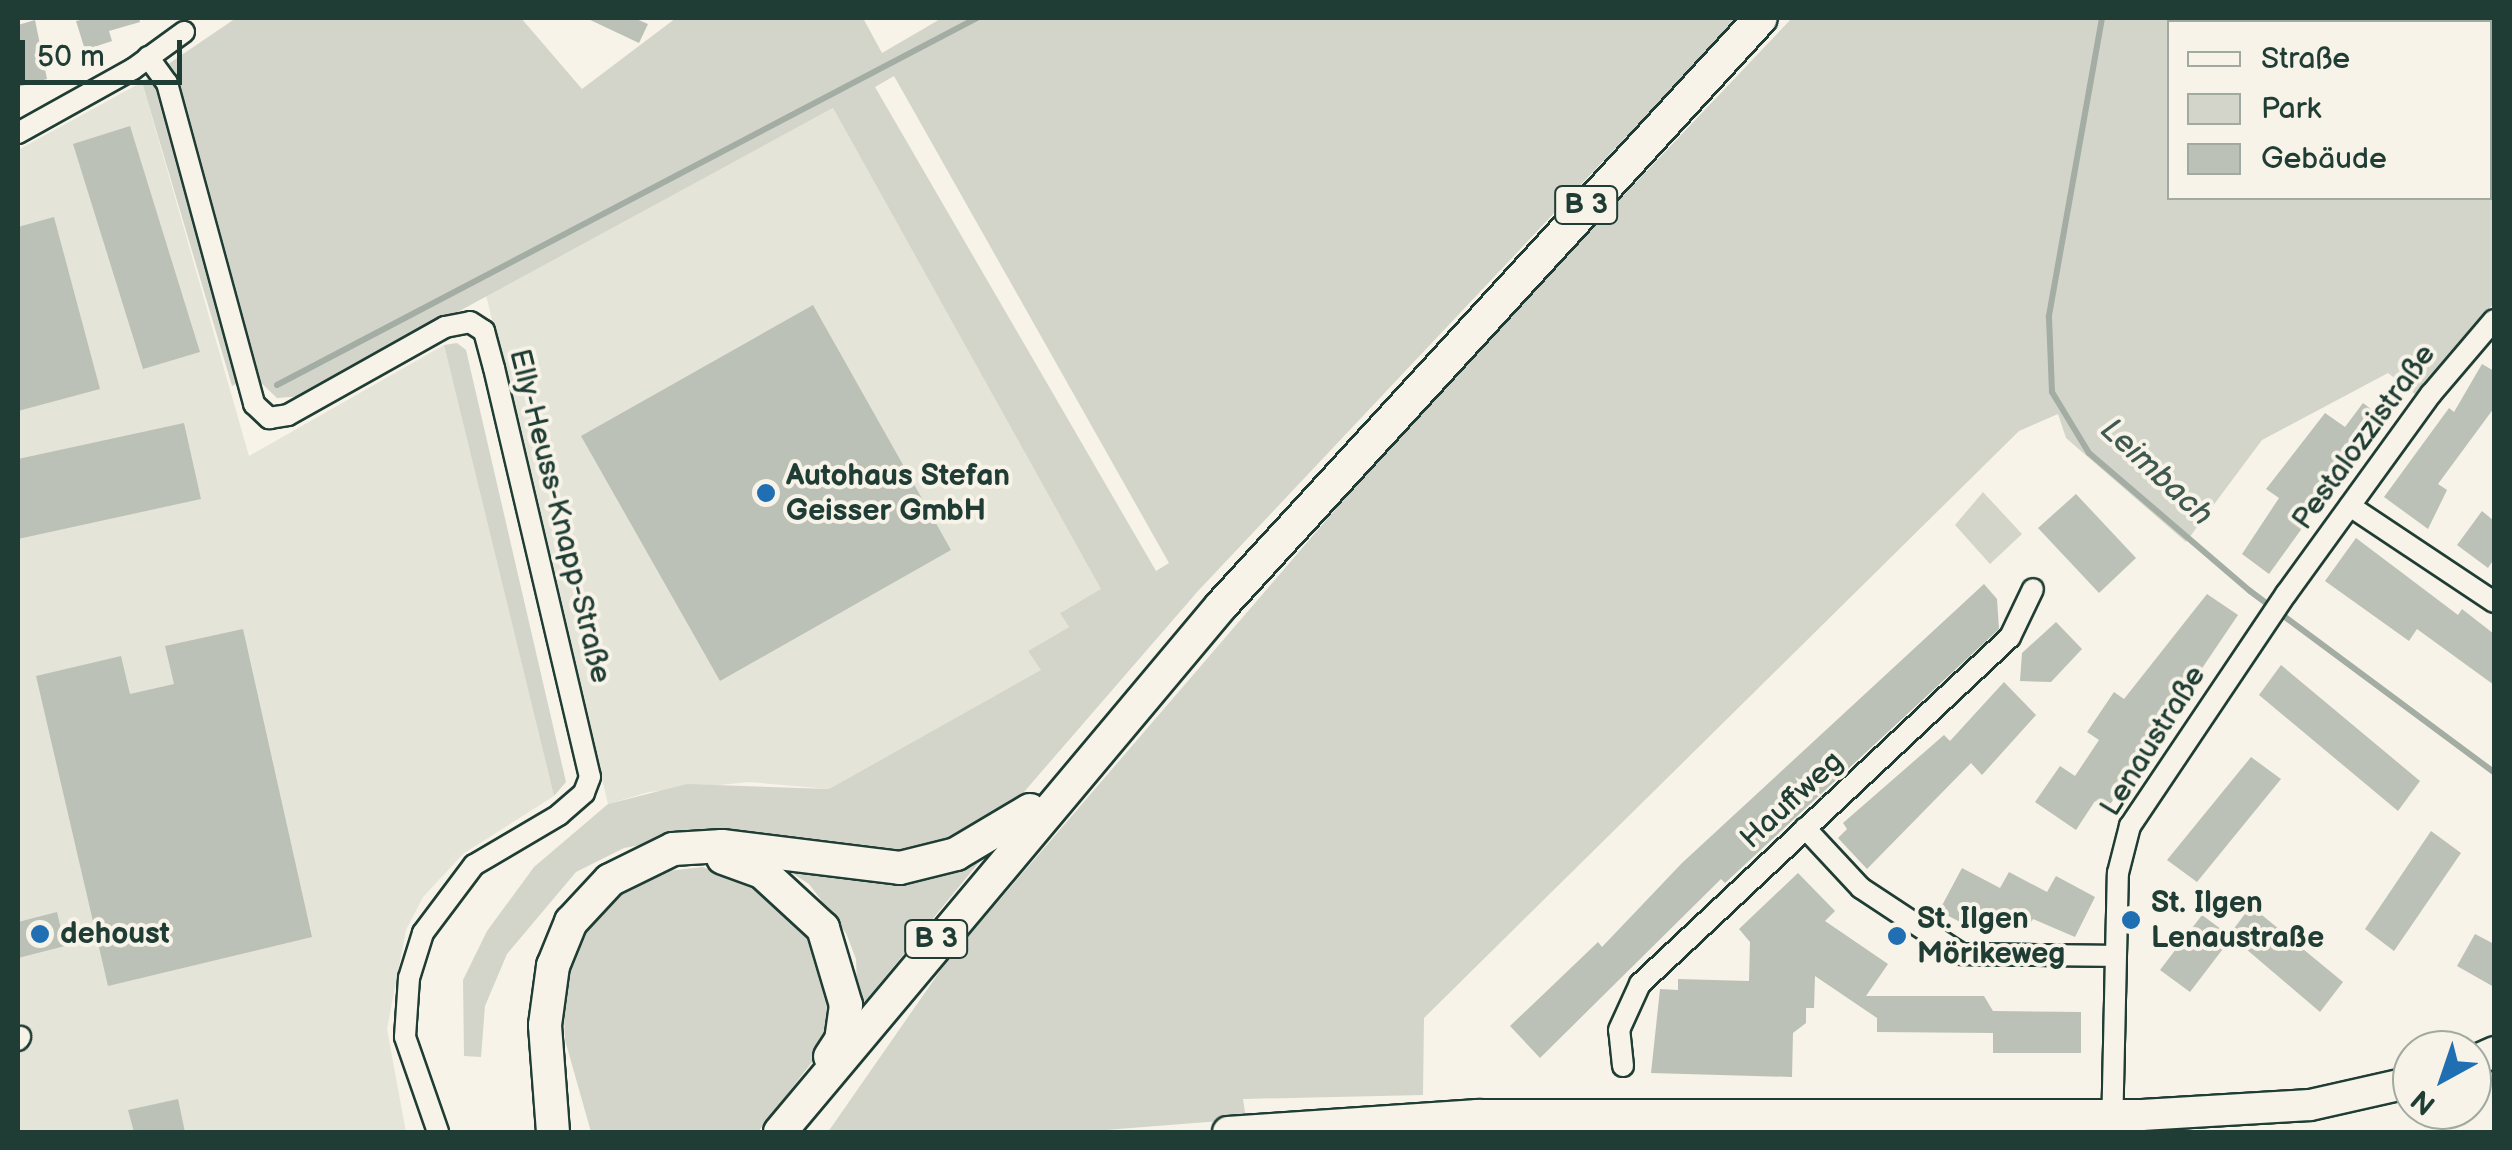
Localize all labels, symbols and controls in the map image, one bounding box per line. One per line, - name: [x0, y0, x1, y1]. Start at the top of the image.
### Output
- scale bar: [25, 20, 188, 82]
- legend: [2167, 20, 2492, 200]
- text: 50 m: [37, 39, 105, 75]
- text: Straße: [2261, 41, 2350, 77]
- text: Park: [2261, 91, 2321, 127]
- text: Gebäude: [2261, 141, 2387, 177]
- road number: B 3: [1554, 182, 1618, 228]
- street label: Pestalozzistraße: [2285, 337, 2443, 537]
- street label: Elly-Heuss-Knapp-Straße: [501, 345, 619, 687]
- water label: Leimbach: [2092, 411, 2220, 535]
- place label: Autohaus Stefan Geisser GmbH: [786, 458, 1010, 528]
- marker: Autohaus Stefan Geisser GmbH: [755, 482, 777, 504]
- street label: Lenaustraße: [2093, 659, 2213, 823]
- street label: Hauffweg: [1733, 744, 1851, 856]
- place label: St. Ilgen Lenaustraße: [2151, 885, 2324, 956]
- place label: St. Ilgen Mörikeweg: [1917, 901, 2065, 972]
- marker: St. Ilgen Lenaustraße: [2120, 909, 2142, 931]
- place label: dehoust: [60, 916, 170, 952]
- road number: B 3: [904, 916, 968, 962]
- marker: dehoust: [29, 923, 51, 945]
- marker: St. Ilgen Mörikeweg: [1886, 925, 1908, 947]
- north arrow: [2392, 1030, 2492, 1130]
- text: N: [2405, 1082, 2442, 1121]

